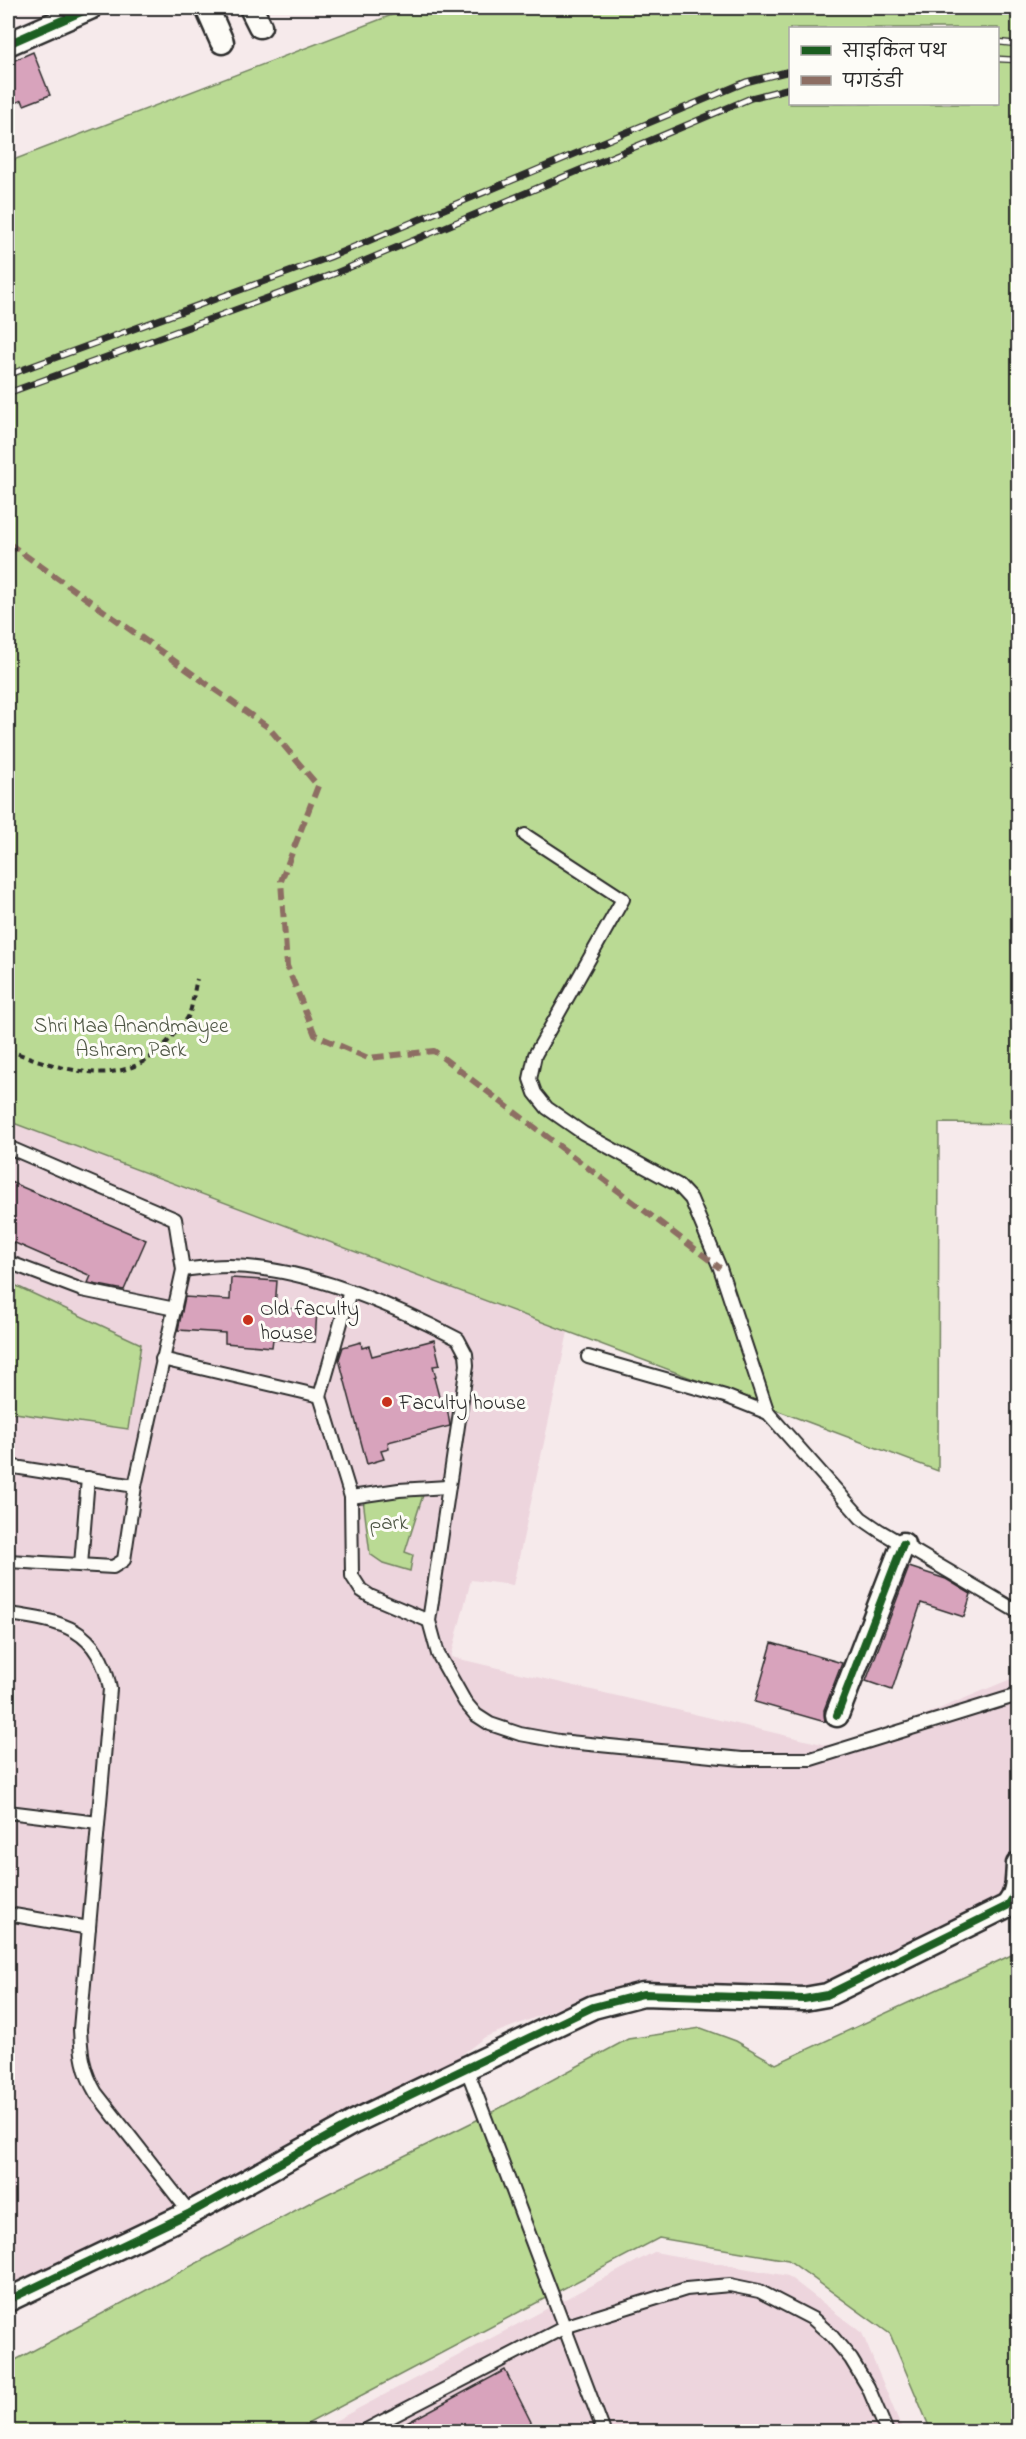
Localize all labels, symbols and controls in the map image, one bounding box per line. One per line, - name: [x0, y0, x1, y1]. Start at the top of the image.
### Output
- legend: [789, 27, 999, 105]
- text: साइकिल पथ: [842, 37, 948, 66]
- text: पगडंडी: [842, 67, 903, 96]
- park label: Shri Maa Anandmayee Ashram Park: [34, 1012, 229, 1066]
- place label: Old faculty house: [260, 1295, 359, 1349]
- marker: Old faculty house: [241, 1313, 255, 1327]
- place label: Faculty house: [398, 1389, 526, 1421]
- marker: Faculty house: [380, 1395, 394, 1409]
- park label: park: [370, 1509, 409, 1539]

